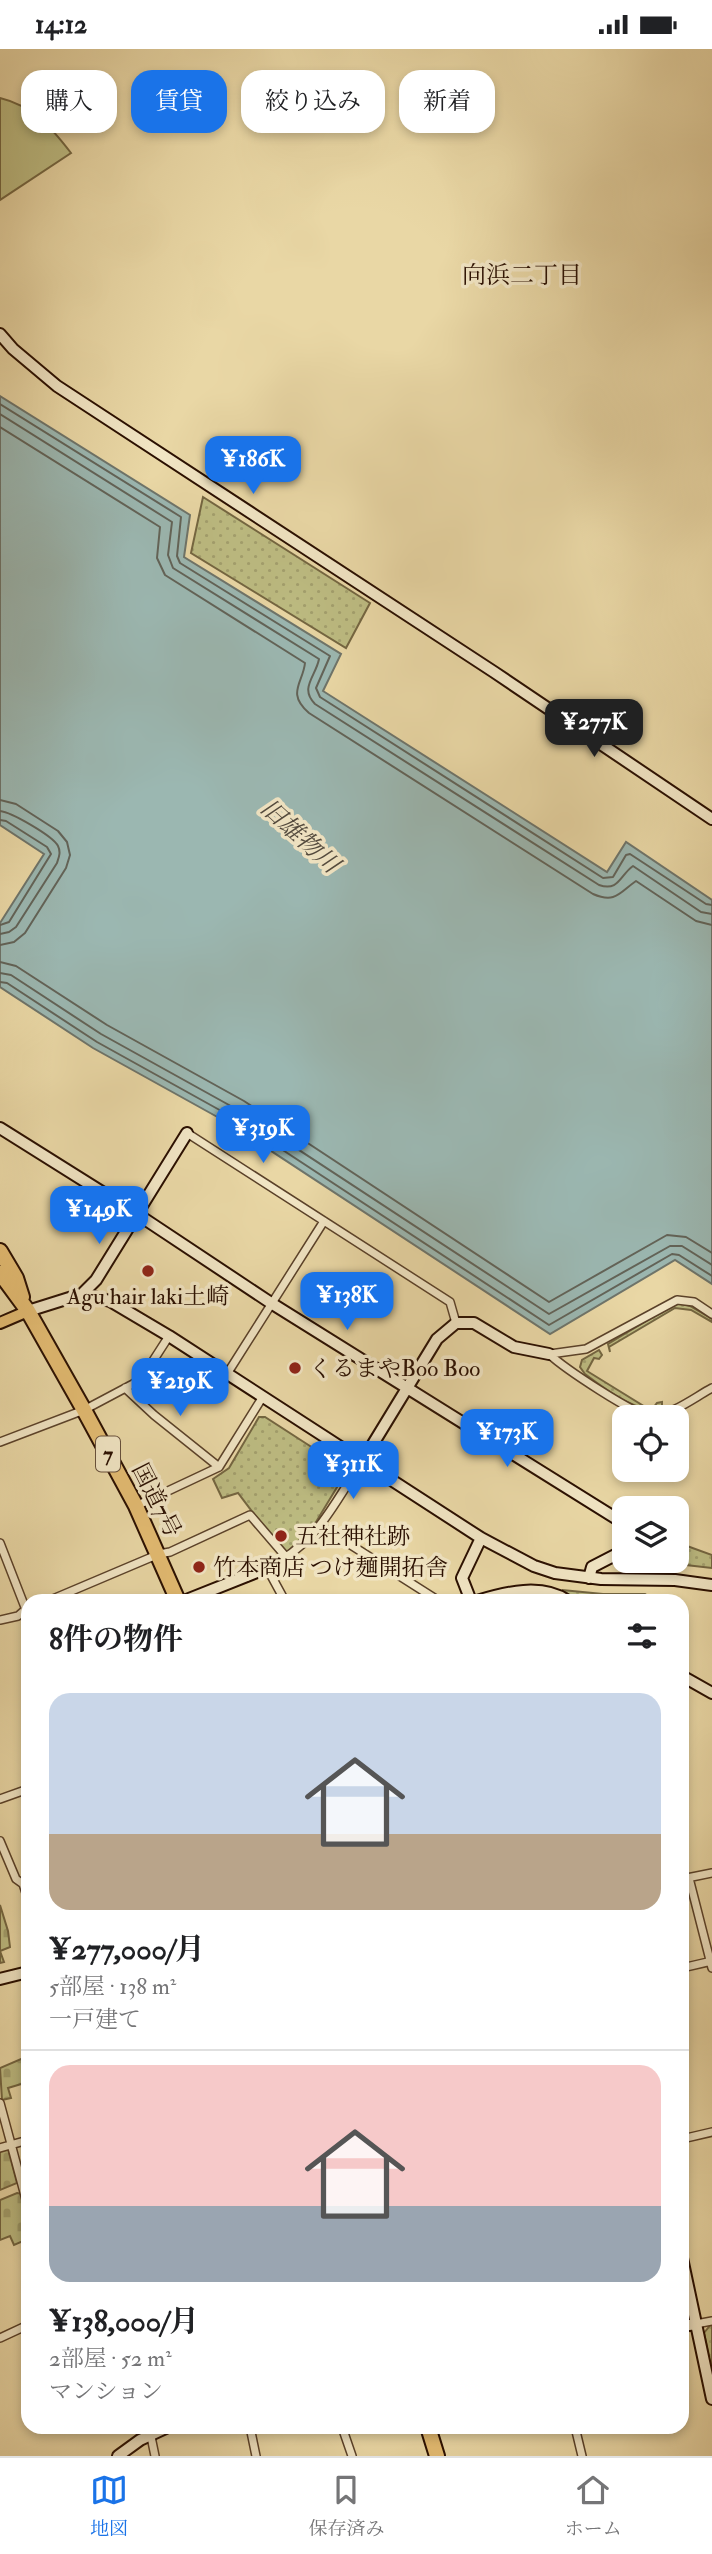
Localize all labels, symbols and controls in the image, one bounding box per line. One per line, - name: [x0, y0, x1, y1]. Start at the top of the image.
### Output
- text: 14:12: [35, 9, 87, 41]
- chip: 購入: [21, 70, 117, 133]
- chip: 賃貸: [131, 70, 227, 133]
- chip: 絞り込み: [241, 70, 385, 133]
- chip: 新着: [399, 70, 495, 133]
- district label: 向浜二丁目: [462, 260, 582, 291]
- pin: ¥186K: [204, 437, 302, 496]
- text: ¥186K: [221, 444, 285, 473]
- pin: ¥277K: [545, 699, 643, 759]
- text: ¥277K: [561, 707, 627, 736]
- water label: 旧雄物川: [254, 793, 348, 882]
- pin: ¥319K: [214, 1105, 312, 1165]
- text: ¥319K: [232, 1113, 294, 1142]
- pin: ¥149K: [50, 1187, 148, 1246]
- text: ¥149K: [66, 1194, 132, 1223]
- marker: Agu hair laki土崎: [140, 1263, 156, 1279]
- pin: ¥138K: [298, 1273, 396, 1332]
- text: ¥138K: [316, 1280, 378, 1309]
- place label: Agu hair laki土崎: [66, 1282, 229, 1311]
- place label: くるまやBoo Boo: [309, 1354, 480, 1383]
- pin: ¥219K: [131, 1359, 229, 1418]
- marker: くるまやBoo Boo: [287, 1360, 303, 1376]
- text: ¥219K: [148, 1366, 212, 1395]
- map controls: [612, 1405, 689, 1573]
- button: locate: [612, 1405, 689, 1482]
- pin: ¥173K: [458, 1409, 556, 1469]
- text: ¥173K: [477, 1417, 537, 1446]
- road number: 7: [96, 1437, 120, 1471]
- pin: ¥311K: [304, 1441, 402, 1501]
- text: ¥311K: [324, 1449, 382, 1478]
- street label: 国道7号: [126, 1458, 188, 1542]
- button: layers: [612, 1496, 689, 1573]
- place label: 五社神社跡: [295, 1522, 410, 1551]
- marker: 五社神社跡: [273, 1528, 289, 1544]
- place label: 竹本商店 つけ麺開拓舎: [213, 1553, 448, 1582]
- marker: 竹本商店 つけ麺開拓舎: [191, 1559, 207, 1575]
- icon: filters: [623, 1617, 661, 1655]
- text: 8件の物件: [49, 1621, 183, 1658]
- icon: home: [292, 1739, 418, 1865]
- text: ¥277,000/月: [49, 1931, 205, 1968]
- text: 5部屋 · 138 m²: [49, 1972, 176, 2001]
- text: 一戸建て: [49, 2005, 141, 2034]
- icon: home: [292, 2111, 418, 2237]
- text: ¥138,000/月: [49, 2303, 199, 2340]
- text: 2部屋 · 52 m²: [49, 2344, 172, 2373]
- text: マンション: [49, 2377, 163, 2406]
- tab: 地図: [90, 2471, 128, 2541]
- tab: 保存済み: [308, 2471, 385, 2541]
- tab: ホーム: [565, 2471, 622, 2541]

